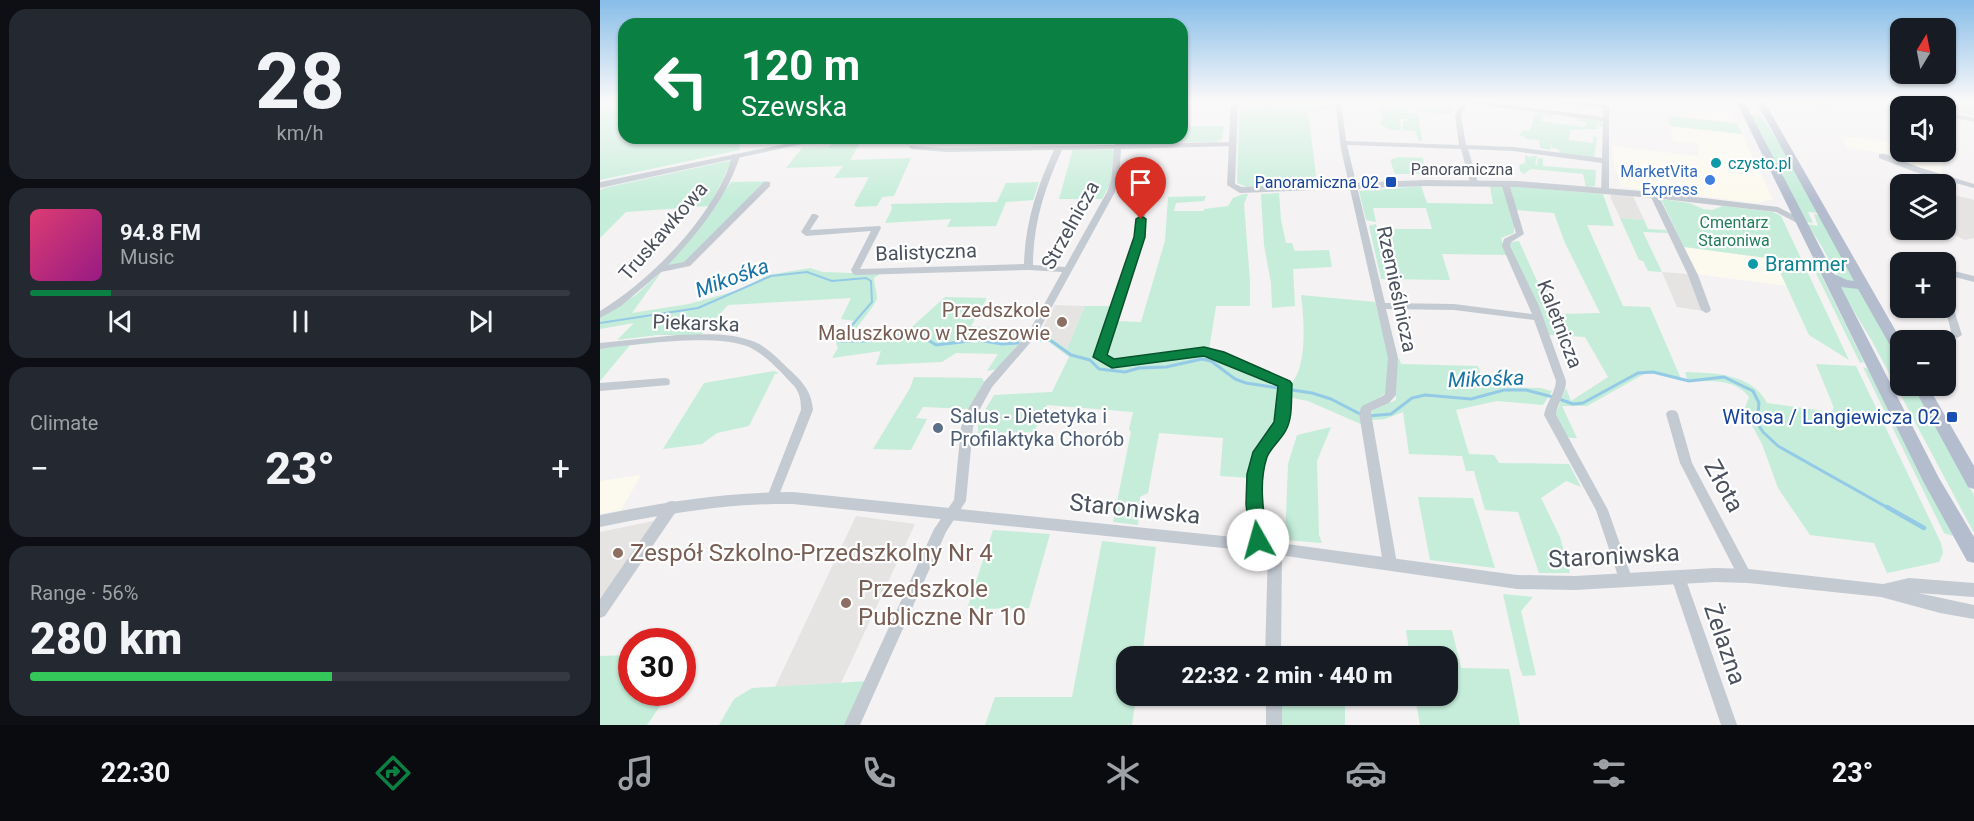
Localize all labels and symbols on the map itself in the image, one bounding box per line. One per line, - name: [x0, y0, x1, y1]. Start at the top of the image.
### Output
- north arrow: [1890, 18, 1956, 84]
- place label: czysto.pl: [1728, 154, 1791, 173]
- marker: czysto.pl: [1709, 156, 1723, 170]
- pin: [1115, 157, 1166, 219]
- street label: Panoramiczna: [1411, 160, 1513, 179]
- place label: MarketVita Express: [1620, 162, 1698, 199]
- place label: Panoramiczna 02: [1255, 173, 1379, 192]
- marker: MarketVita Express: [1703, 173, 1717, 187]
- marker: Panoramiczna 02: [1384, 175, 1398, 189]
- street label: Strzelnicza: [1036, 176, 1104, 274]
- street label: Truskawkowa: [614, 177, 712, 285]
- park label: Cmentarz Staroniwa: [1698, 213, 1770, 250]
- street label: Rzemieślnicza: [1372, 224, 1422, 354]
- street label: Balistyczna: [875, 238, 977, 266]
- place label: Brammer: [1765, 252, 1847, 276]
- water label: Mikośka: [692, 254, 772, 302]
- marker: Brammer: [1746, 257, 1760, 271]
- street label: Kaletnicza: [1532, 276, 1588, 372]
- place label: Przedszkole Maluszkowo w Rzeszowie: [818, 298, 1050, 345]
- street label: Piekarska: [652, 309, 740, 337]
- marker: Przedszkole Maluszkowo w Rzeszowie: [1055, 315, 1069, 329]
- water label: Mikośka: [1447, 366, 1525, 392]
- place label: Salus - Dietetyka i Profilaktyka Chorób: [950, 404, 1124, 451]
- place label: Witosa / Langiewicza 02: [1722, 405, 1940, 429]
- marker: Witosa / Langiewicza 02: [1945, 410, 1959, 424]
- marker: Salus - Dietetyka i Profilaktyka Chorób: [931, 421, 945, 435]
- street label: Złota: [1698, 455, 1750, 517]
- street label: Staroniwska: [1068, 488, 1202, 530]
- position arrow: [1226, 508, 1290, 572]
- place label: Zespół Szkolno-Przedszkolny Nr 4: [630, 539, 993, 567]
- street label: Staroniwska: [1548, 539, 1680, 573]
- marker: Zespół Szkolno-Przedszkolny Nr 4: [611, 546, 625, 560]
- place label: Przedszkole Publiczne Nr 10: [858, 575, 1026, 631]
- marker: Przedszkole Publiczne Nr 10: [839, 596, 853, 610]
- street label: Żelazna: [1698, 600, 1752, 688]
- speed limit sign: 30: [618, 628, 696, 706]

